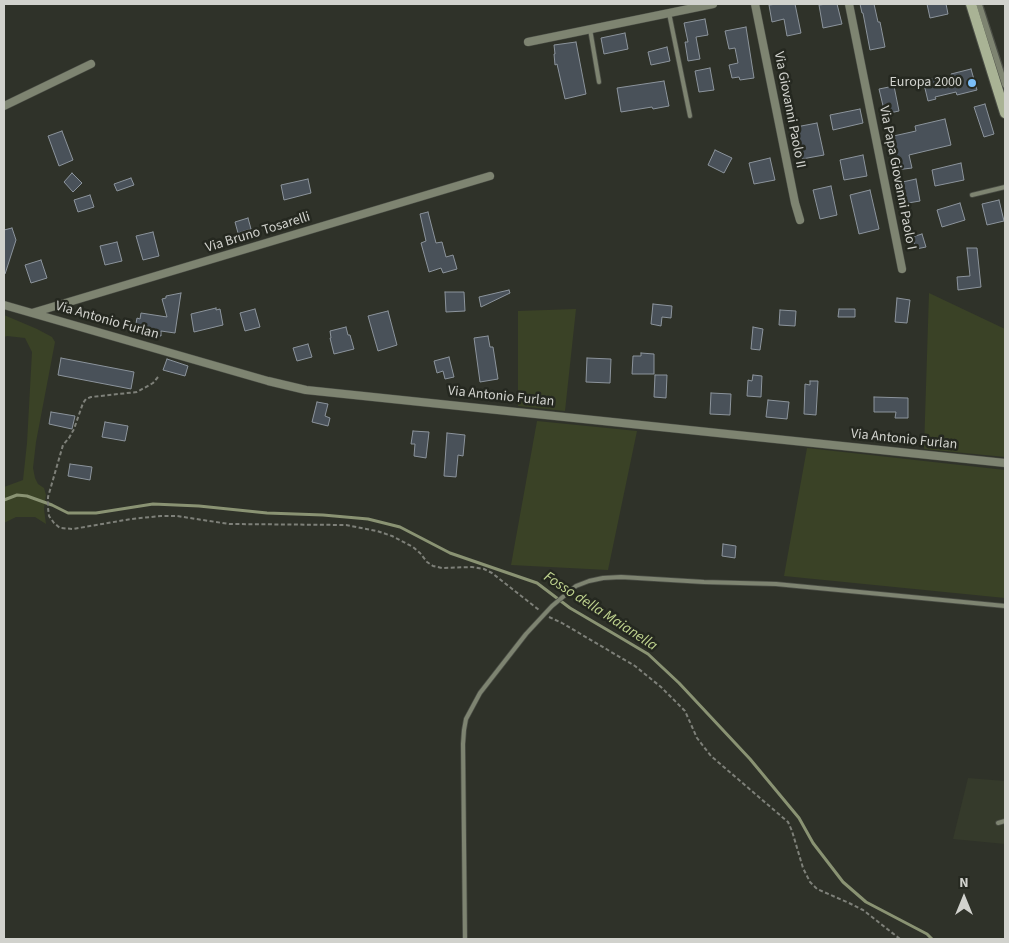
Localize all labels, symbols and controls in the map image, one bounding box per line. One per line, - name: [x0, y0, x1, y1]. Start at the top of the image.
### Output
- street label: Via Giovanni Paolo II: [769, 50, 809, 170]
- place label: Europa 2000: [889, 75, 962, 91]
- marker: Europa 2000: [966, 77, 978, 89]
- street label: Via Papa Giovanni Paolo I: [875, 105, 919, 251]
- street label: Via Bruno Tosarelli: [204, 209, 312, 257]
- street label: Via Antonio Furlan: [53, 298, 161, 344]
- street label: Via Antonio Furlan: [447, 383, 555, 411]
- street label: Via Antonio Furlan: [850, 426, 958, 454]
- water label: Fosso della Maianella: [540, 569, 660, 655]
- north arrow: [939, 873, 989, 923]
- text: N: [959, 873, 969, 893]

